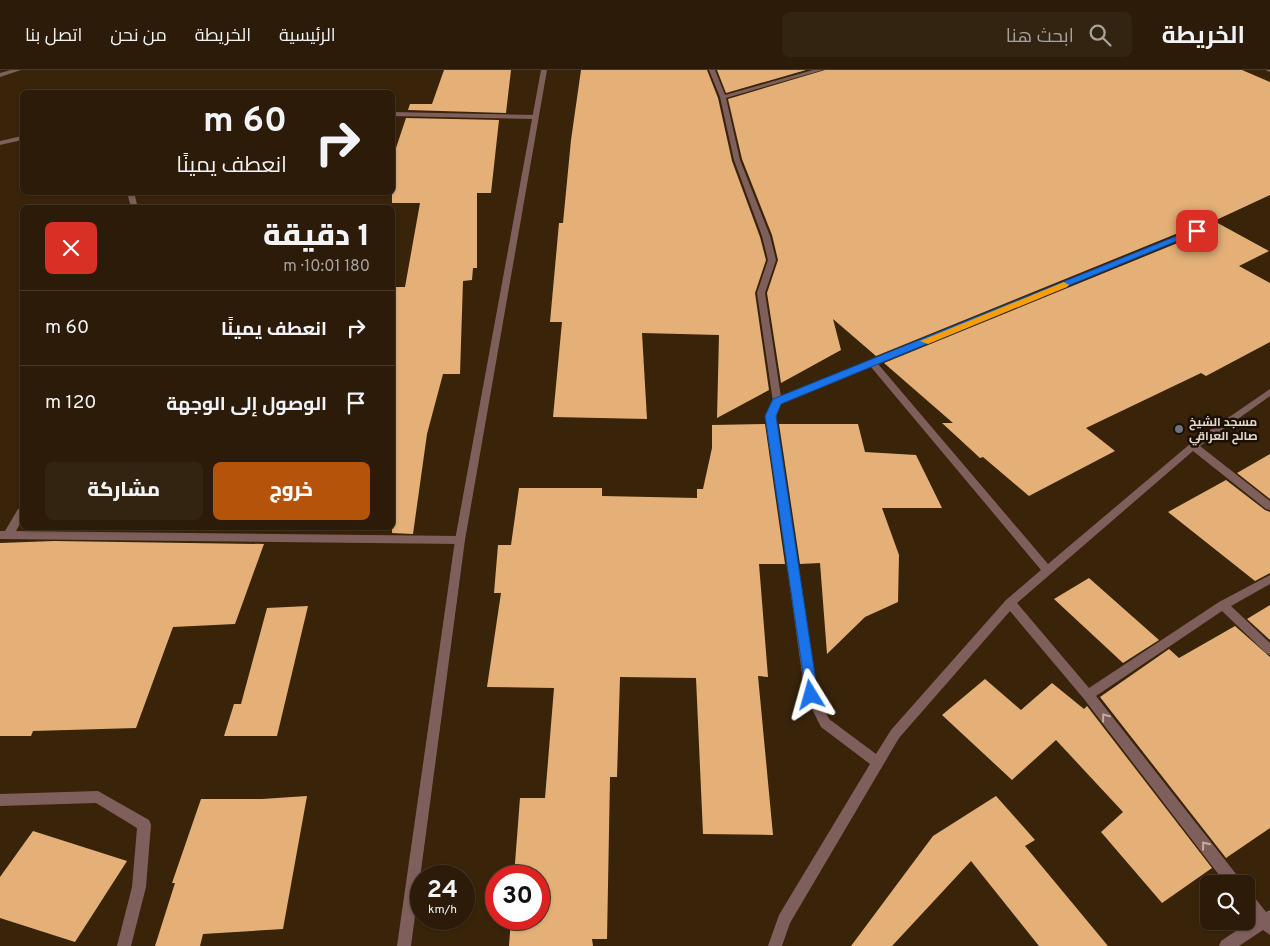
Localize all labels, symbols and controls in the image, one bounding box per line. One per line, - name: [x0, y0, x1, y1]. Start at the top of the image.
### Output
- search box: [782, 12, 1132, 57]
- icon: search: [1086, 21, 1114, 49]
- text: الخريطة: [1162, 22, 1245, 52]
- text: اتصل بنا: [25, 25, 82, 48]
- text: من نحن: [110, 25, 167, 48]
- text: الخريطة: [195, 25, 251, 48]
- text: الرئيسية: [279, 25, 336, 48]
- text: ابحث هنا: [1006, 25, 1074, 49]
- text: 60 m: [203, 100, 287, 144]
- icon: right: [305, 110, 370, 175]
- text: انعطف يمينًا: [176, 153, 287, 180]
- pin: [1176, 210, 1218, 252]
- icon: arrive: [1183, 217, 1211, 245]
- text: 1 دقيقة: [263, 219, 370, 256]
- button: close: [45, 222, 97, 274]
- text: 180 m · 10:01: [283, 257, 370, 277]
- icon: right: [342, 314, 370, 342]
- text: 60 m: [45, 316, 89, 340]
- text: انعطف يمينًا: [221, 318, 327, 342]
- icon: arrive: [342, 389, 370, 417]
- text: 120 m: [45, 391, 96, 415]
- text: الوصول إلى الوجهة: [166, 393, 327, 417]
- place label: مسجد الشيخ صالح العراقي: [1189, 415, 1258, 446]
- marker: مسجد الشيخ صالح العراقي: [1173, 423, 1185, 435]
- button: مشاركة: [45, 462, 203, 520]
- button: خروج: [213, 462, 370, 520]
- position arrow: [784, 668, 836, 720]
- one-way arrow: [1103, 714, 1111, 723]
- one-way arrow: [1203, 842, 1211, 851]
- speed limit sign: 30: [485, 865, 550, 930]
- text: 24: [427, 875, 458, 907]
- map controls: [1200, 875, 1255, 930]
- button: search: [1200, 875, 1255, 930]
- text: km/h: [428, 902, 457, 918]

